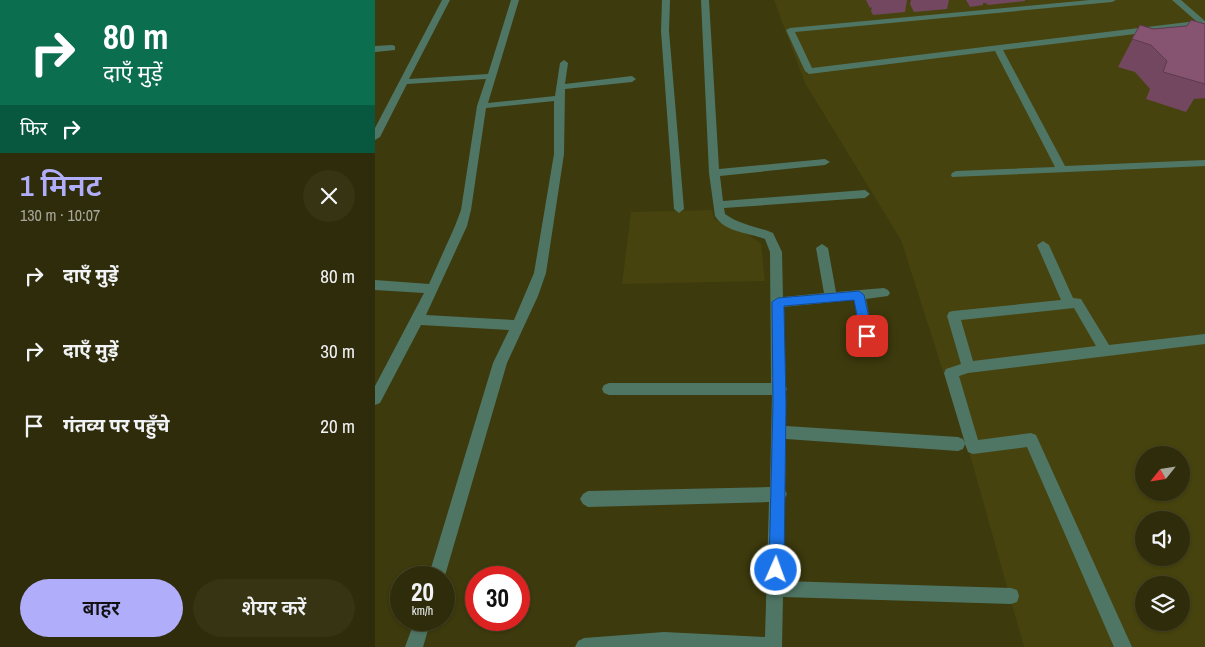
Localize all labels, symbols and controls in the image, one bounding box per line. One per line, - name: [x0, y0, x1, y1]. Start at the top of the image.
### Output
- text: 80 m: [103, 13, 168, 60]
- icon: right: [20, 20, 85, 85]
- text: दाएँ मुड़ें: [103, 58, 163, 88]
- text: फिर: [20, 115, 47, 141]
- icon: right: [57, 115, 85, 143]
- text: 1 मिनट: [20, 165, 101, 205]
- button: close: [303, 170, 355, 222]
- text: 130 m · 10:07: [20, 204, 100, 226]
- icon: right: [20, 262, 48, 290]
- text: दाएँ मुड़ें: [63, 262, 118, 288]
- text: 80 m: [320, 263, 355, 289]
- pin: [846, 315, 888, 357]
- icon: arrive: [853, 322, 881, 350]
- icon: right: [20, 337, 48, 365]
- text: दाएँ मुड़ें: [63, 337, 118, 363]
- text: 30 m: [320, 338, 355, 364]
- icon: arrive: [20, 412, 48, 440]
- text: गंतव्य पर पहुँचे: [63, 412, 169, 438]
- text: 20 m: [320, 413, 355, 439]
- north arrow: [1135, 446, 1190, 501]
- map controls: [1135, 446, 1190, 631]
- button: sound: [1135, 511, 1190, 566]
- position arrow: [749, 543, 801, 595]
- speed limit sign: 30: [465, 566, 530, 631]
- text: 20: [411, 575, 434, 609]
- button: layers: [1135, 576, 1190, 631]
- button: बाहर: [20, 579, 183, 637]
- button: शेयर करें: [193, 579, 355, 637]
- text: km/h: [412, 603, 433, 619]

